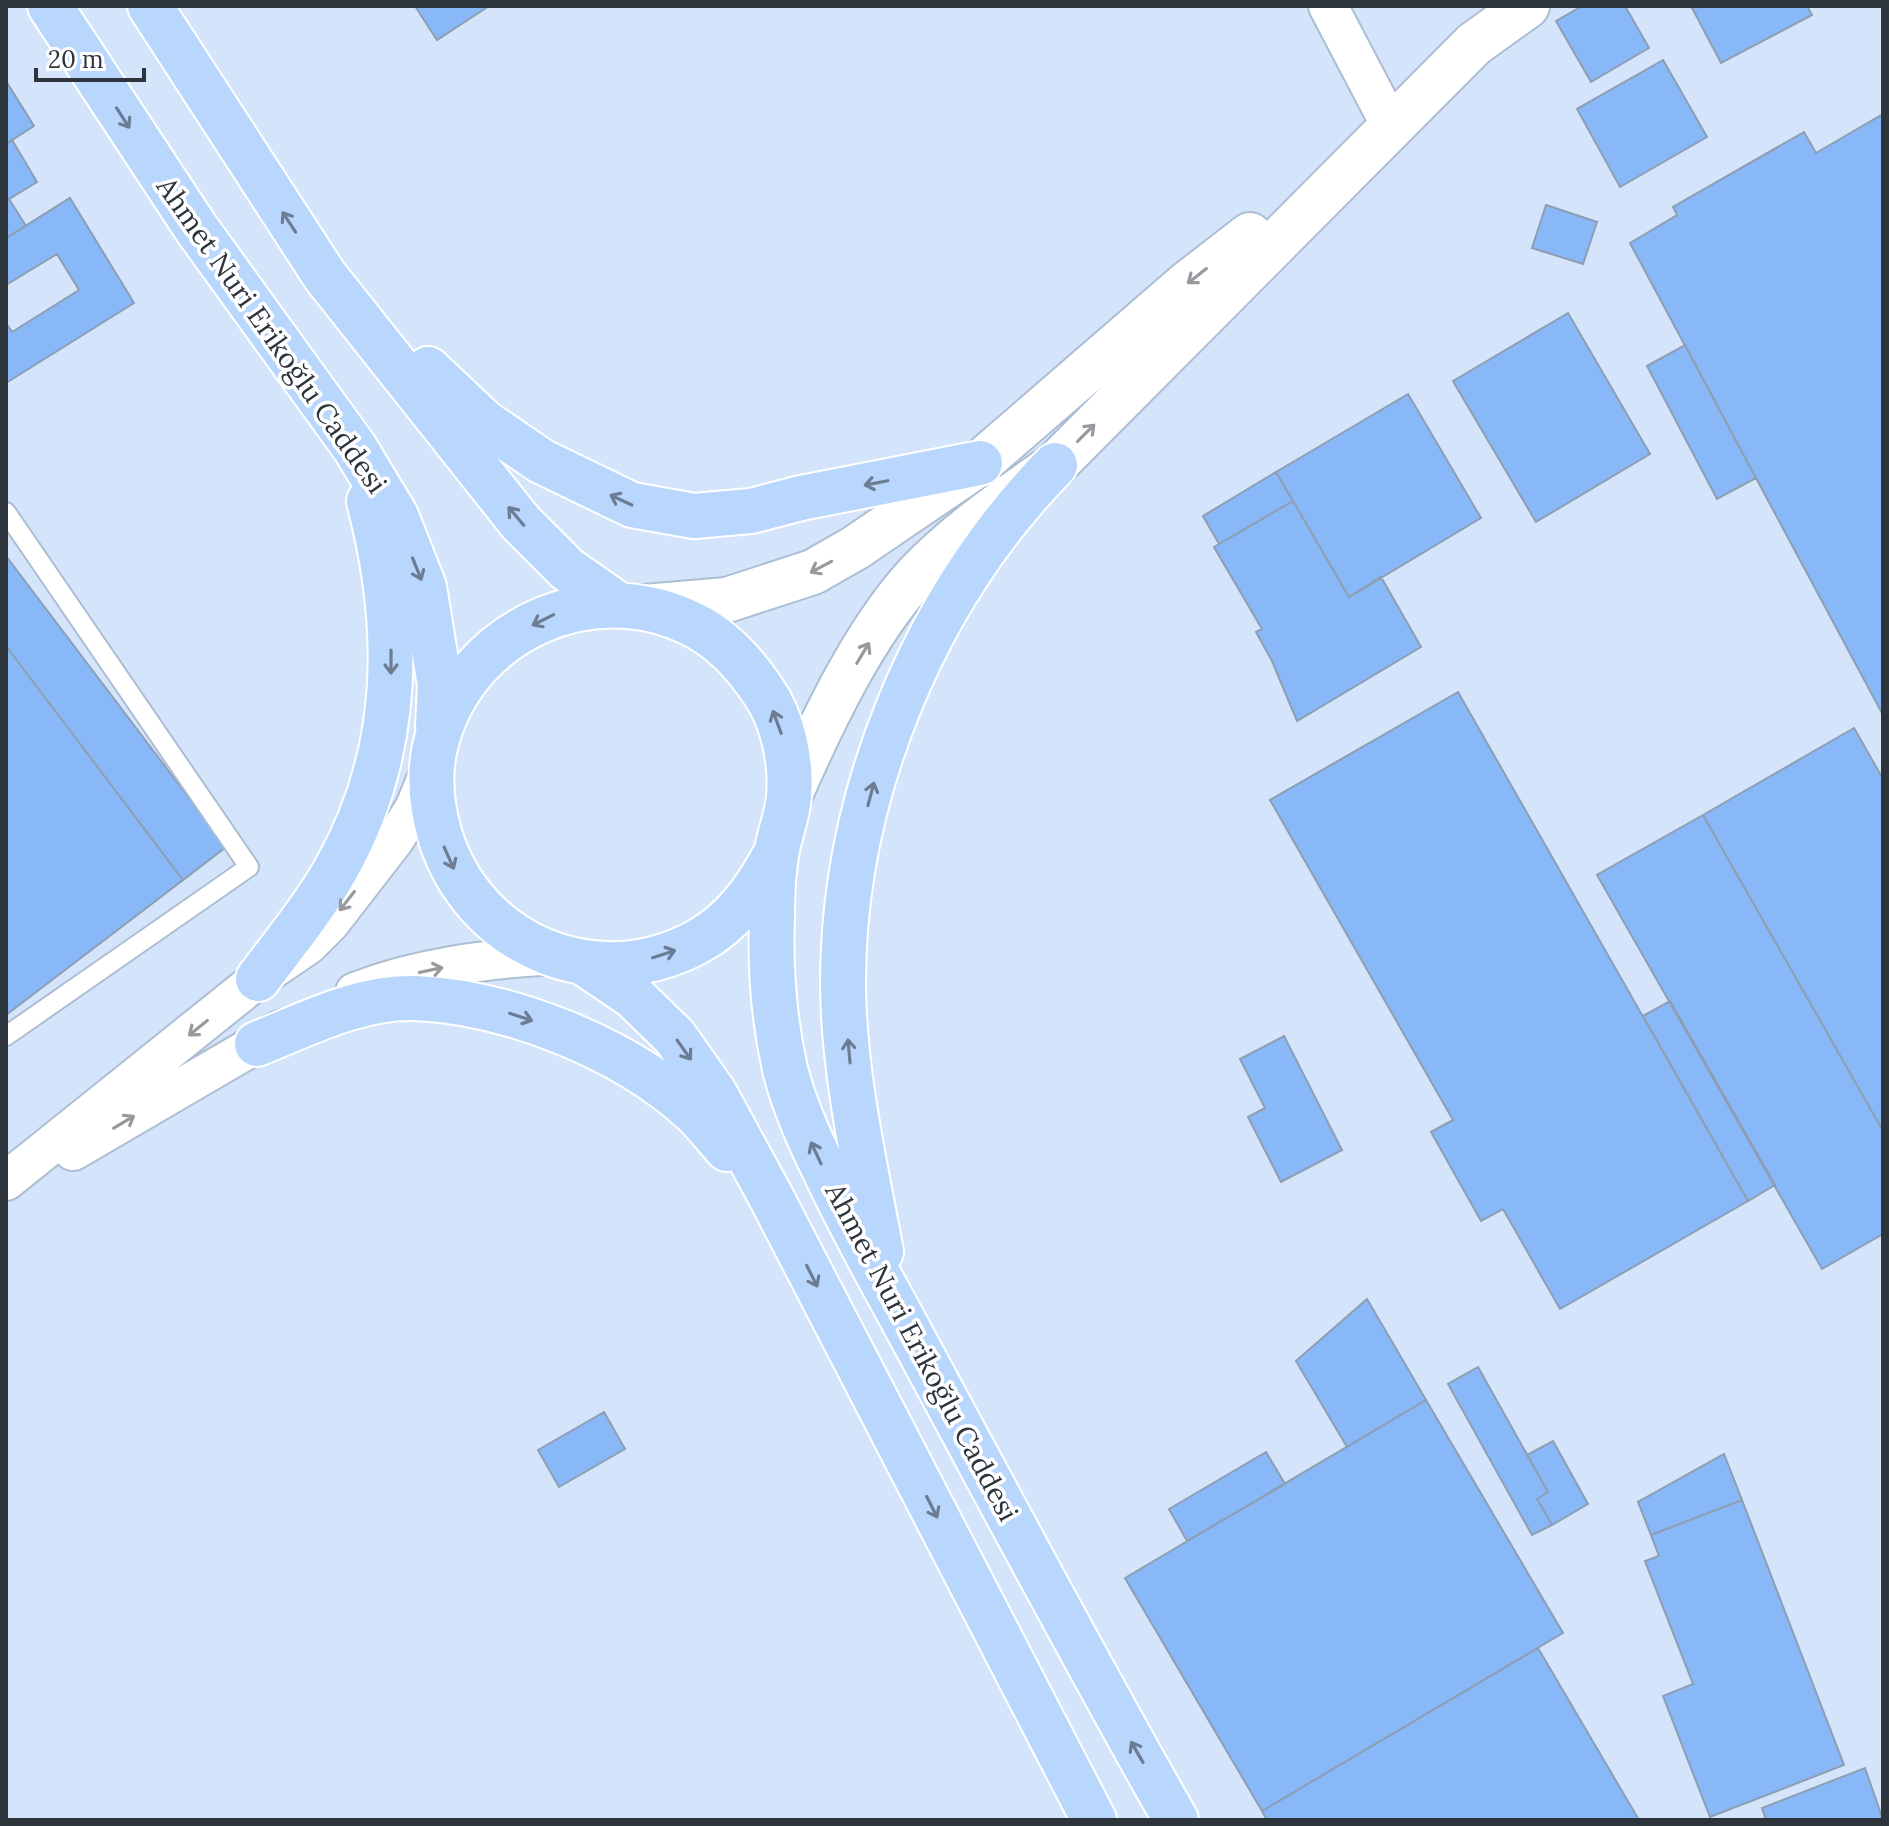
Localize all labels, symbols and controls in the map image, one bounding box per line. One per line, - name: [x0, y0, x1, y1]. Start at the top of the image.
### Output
- scale bar: [36, 32, 144, 82]
- text: 20 m: [48, 44, 104, 75]
- one-way arrow: [116, 106, 132, 129]
- street label: Ahmet Nuri Erikoğlu Caddesi: [148, 169, 395, 500]
- one-way arrow: [281, 211, 297, 234]
- one-way arrow: [1187, 268, 1208, 285]
- one-way arrow: [1076, 424, 1095, 443]
- one-way arrow: [864, 477, 889, 492]
- one-way arrow: [610, 492, 634, 507]
- one-way arrow: [507, 507, 525, 527]
- one-way arrow: [411, 556, 426, 581]
- one-way arrow: [810, 559, 833, 575]
- one-way arrow: [531, 612, 555, 628]
- one-way arrow: [855, 642, 871, 665]
- one-way arrow: [384, 648, 399, 675]
- one-way arrow: [769, 710, 783, 735]
- one-way arrow: [865, 781, 880, 807]
- one-way arrow: [442, 845, 457, 870]
- one-way arrow: [338, 890, 356, 911]
- one-way arrow: [651, 946, 676, 961]
- one-way arrow: [418, 962, 443, 977]
- one-way arrow: [509, 1011, 534, 1026]
- one-way arrow: [188, 1019, 208, 1037]
- one-way arrow: [841, 1038, 856, 1065]
- one-way arrow: [676, 1039, 692, 1061]
- one-way arrow: [112, 1114, 136, 1129]
- one-way arrow: [808, 1141, 823, 1165]
- street label: Ahmet Nuri Erikoğlu Caddesi: [817, 1176, 1027, 1527]
- one-way arrow: [805, 1264, 821, 1287]
- one-way arrow: [925, 1494, 940, 1518]
- one-way arrow: [1129, 1741, 1145, 1764]

